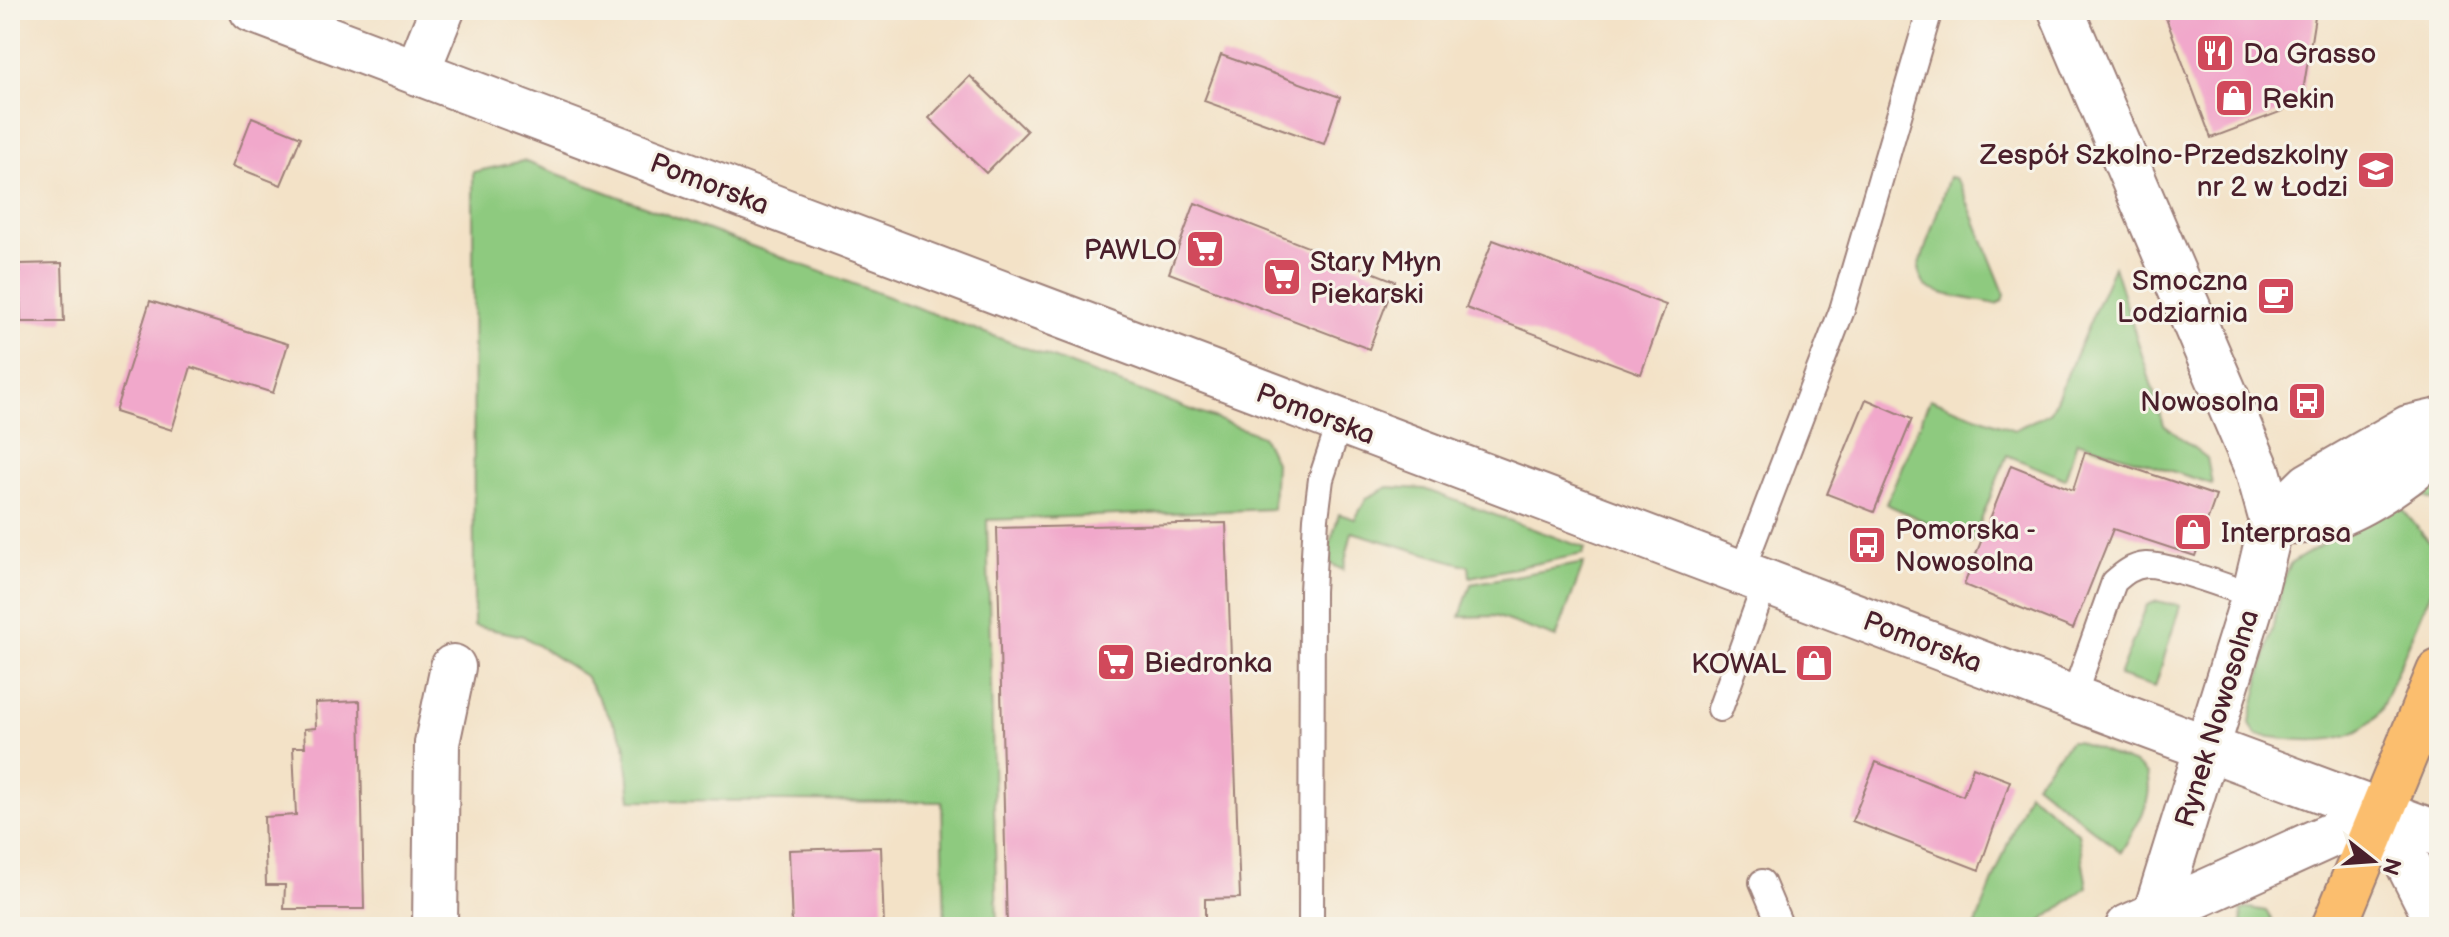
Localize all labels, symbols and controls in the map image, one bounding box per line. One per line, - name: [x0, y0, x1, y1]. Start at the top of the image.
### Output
- restaurant icon: Da Grasso: [2194, 32, 2236, 74]
- place label: Da Grasso: [2243, 38, 2376, 71]
- shop icon: Rekin: [2213, 77, 2255, 119]
- place label: Rekin: [2262, 83, 2335, 116]
- place label: Zespół Szkolno-Przedszkolny nr 2 w Łodzi: [1979, 139, 2348, 204]
- street label: Pomorska: [645, 147, 774, 222]
- school or university icon: Zespół Szkolno-Przedszkolny nr 2 w Łodzi: [2355, 149, 2397, 191]
- supermarket icon: PAWLO: [1184, 228, 1226, 270]
- place label: PAWLO: [1084, 234, 1177, 267]
- place label: Stary Młyn Piekarski: [1310, 246, 1442, 311]
- supermarket icon: Stary Młyn Piekarski: [1261, 256, 1303, 298]
- place label: Smoczna Lodziarnia: [2117, 265, 2248, 330]
- cafe icon: Smoczna Lodziarnia: [2255, 275, 2297, 317]
- street label: Pomorska: [1251, 377, 1380, 452]
- bus stop icon: Nowosolna: [2286, 380, 2328, 422]
- place label: Nowosolna: [2140, 386, 2279, 419]
- shop icon: Interprasa: [2172, 511, 2214, 553]
- place label: Pomorska - Nowosolna: [1895, 514, 2036, 579]
- place label: Interprasa: [2221, 517, 2351, 550]
- bus stop icon: Pomorska - Nowosolna: [1846, 524, 1888, 566]
- street label: Pomorska: [1858, 605, 1987, 680]
- street label: Rynek Nowosolna: [2169, 606, 2266, 831]
- supermarket icon: Biedronka: [1095, 641, 1137, 683]
- shop icon: KOWAL: [1793, 642, 1835, 684]
- place label: Biedronka: [1144, 647, 1273, 680]
- place label: KOWAL: [1691, 648, 1786, 681]
- north arrow: [2333, 821, 2413, 901]
- text: N: [2375, 855, 2406, 878]

